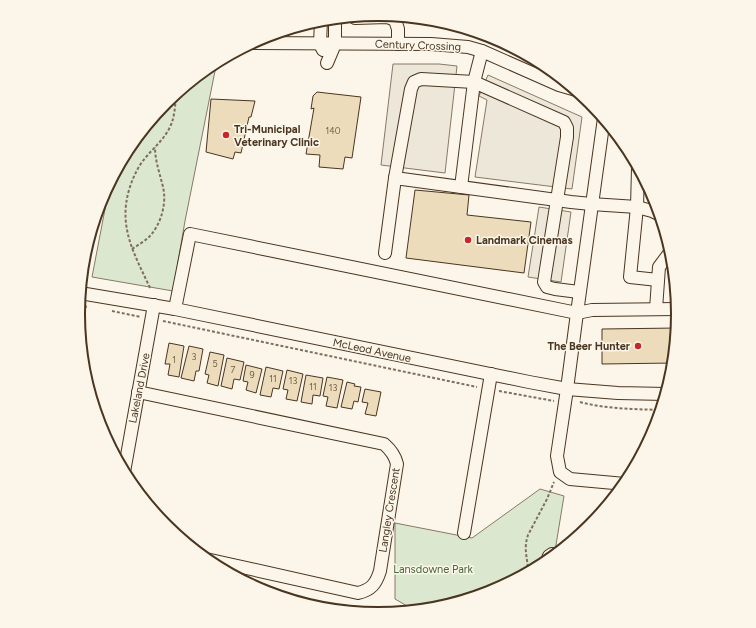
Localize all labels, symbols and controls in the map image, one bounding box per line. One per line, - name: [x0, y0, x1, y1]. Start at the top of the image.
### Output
- street label: Century Crossing: [375, 38, 461, 53]
- place label: Tri-Municipal Veterinary Clinic: [234, 123, 319, 149]
- house number: 140: [325, 125, 341, 136]
- marker: Tri-Municipal Veterinary Clinic: [221, 130, 231, 140]
- place label: Landmark Cinemas: [476, 234, 573, 247]
- marker: Landmark Cinemas: [463, 235, 473, 245]
- street label: McLeod Avenue: [332, 336, 412, 365]
- place label: The Beer Hunter: [548, 340, 631, 353]
- marker: The Beer Hunter: [633, 341, 643, 351]
- house number: 3: [192, 351, 197, 362]
- street label: Lakeland Drive: [126, 352, 153, 424]
- house number: 1: [172, 354, 176, 365]
- house number: 5: [212, 358, 218, 369]
- house number: 7: [231, 364, 236, 375]
- house number: 9: [249, 369, 255, 380]
- house number: 11: [269, 373, 277, 384]
- house number: 13: [289, 375, 297, 386]
- house number: 11: [309, 381, 317, 392]
- house number: 13: [329, 382, 337, 393]
- street label: Langley Crescent: [376, 467, 403, 553]
- park label: Lansdowne Park: [393, 563, 474, 576]

